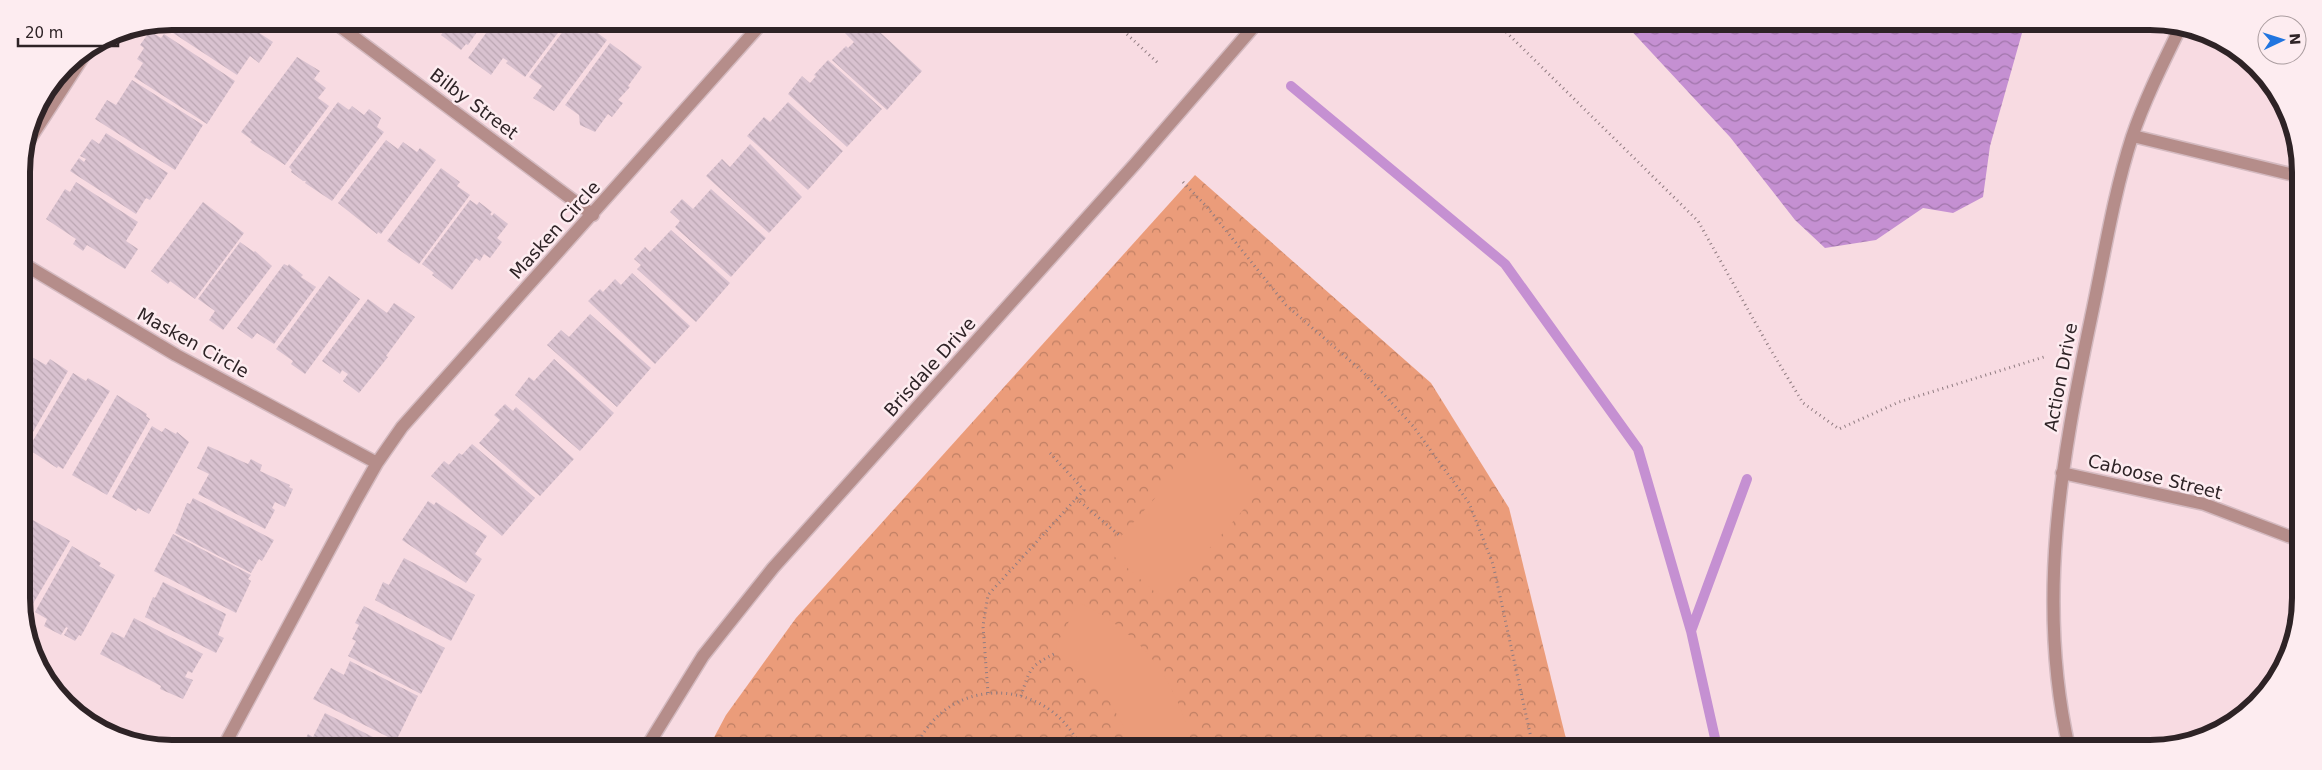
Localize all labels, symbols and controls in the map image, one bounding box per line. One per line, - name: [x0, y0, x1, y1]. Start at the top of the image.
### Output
- scale bar: [18, 15, 118, 47]
- north arrow: [2257, 15, 2307, 65]
- text: 20 m: [25, 24, 63, 42]
- text: N: [2287, 33, 2303, 45]
- street label: Bilby Street: [426, 64, 522, 144]
- street label: Masken Circle: [505, 176, 604, 283]
- street label: Masken Circle: [134, 303, 253, 382]
- street label: Brisdale Drive: [880, 313, 980, 421]
- street label: Action Drive: [2040, 321, 2081, 433]
- street label: Caboose Street: [2086, 450, 2225, 503]

